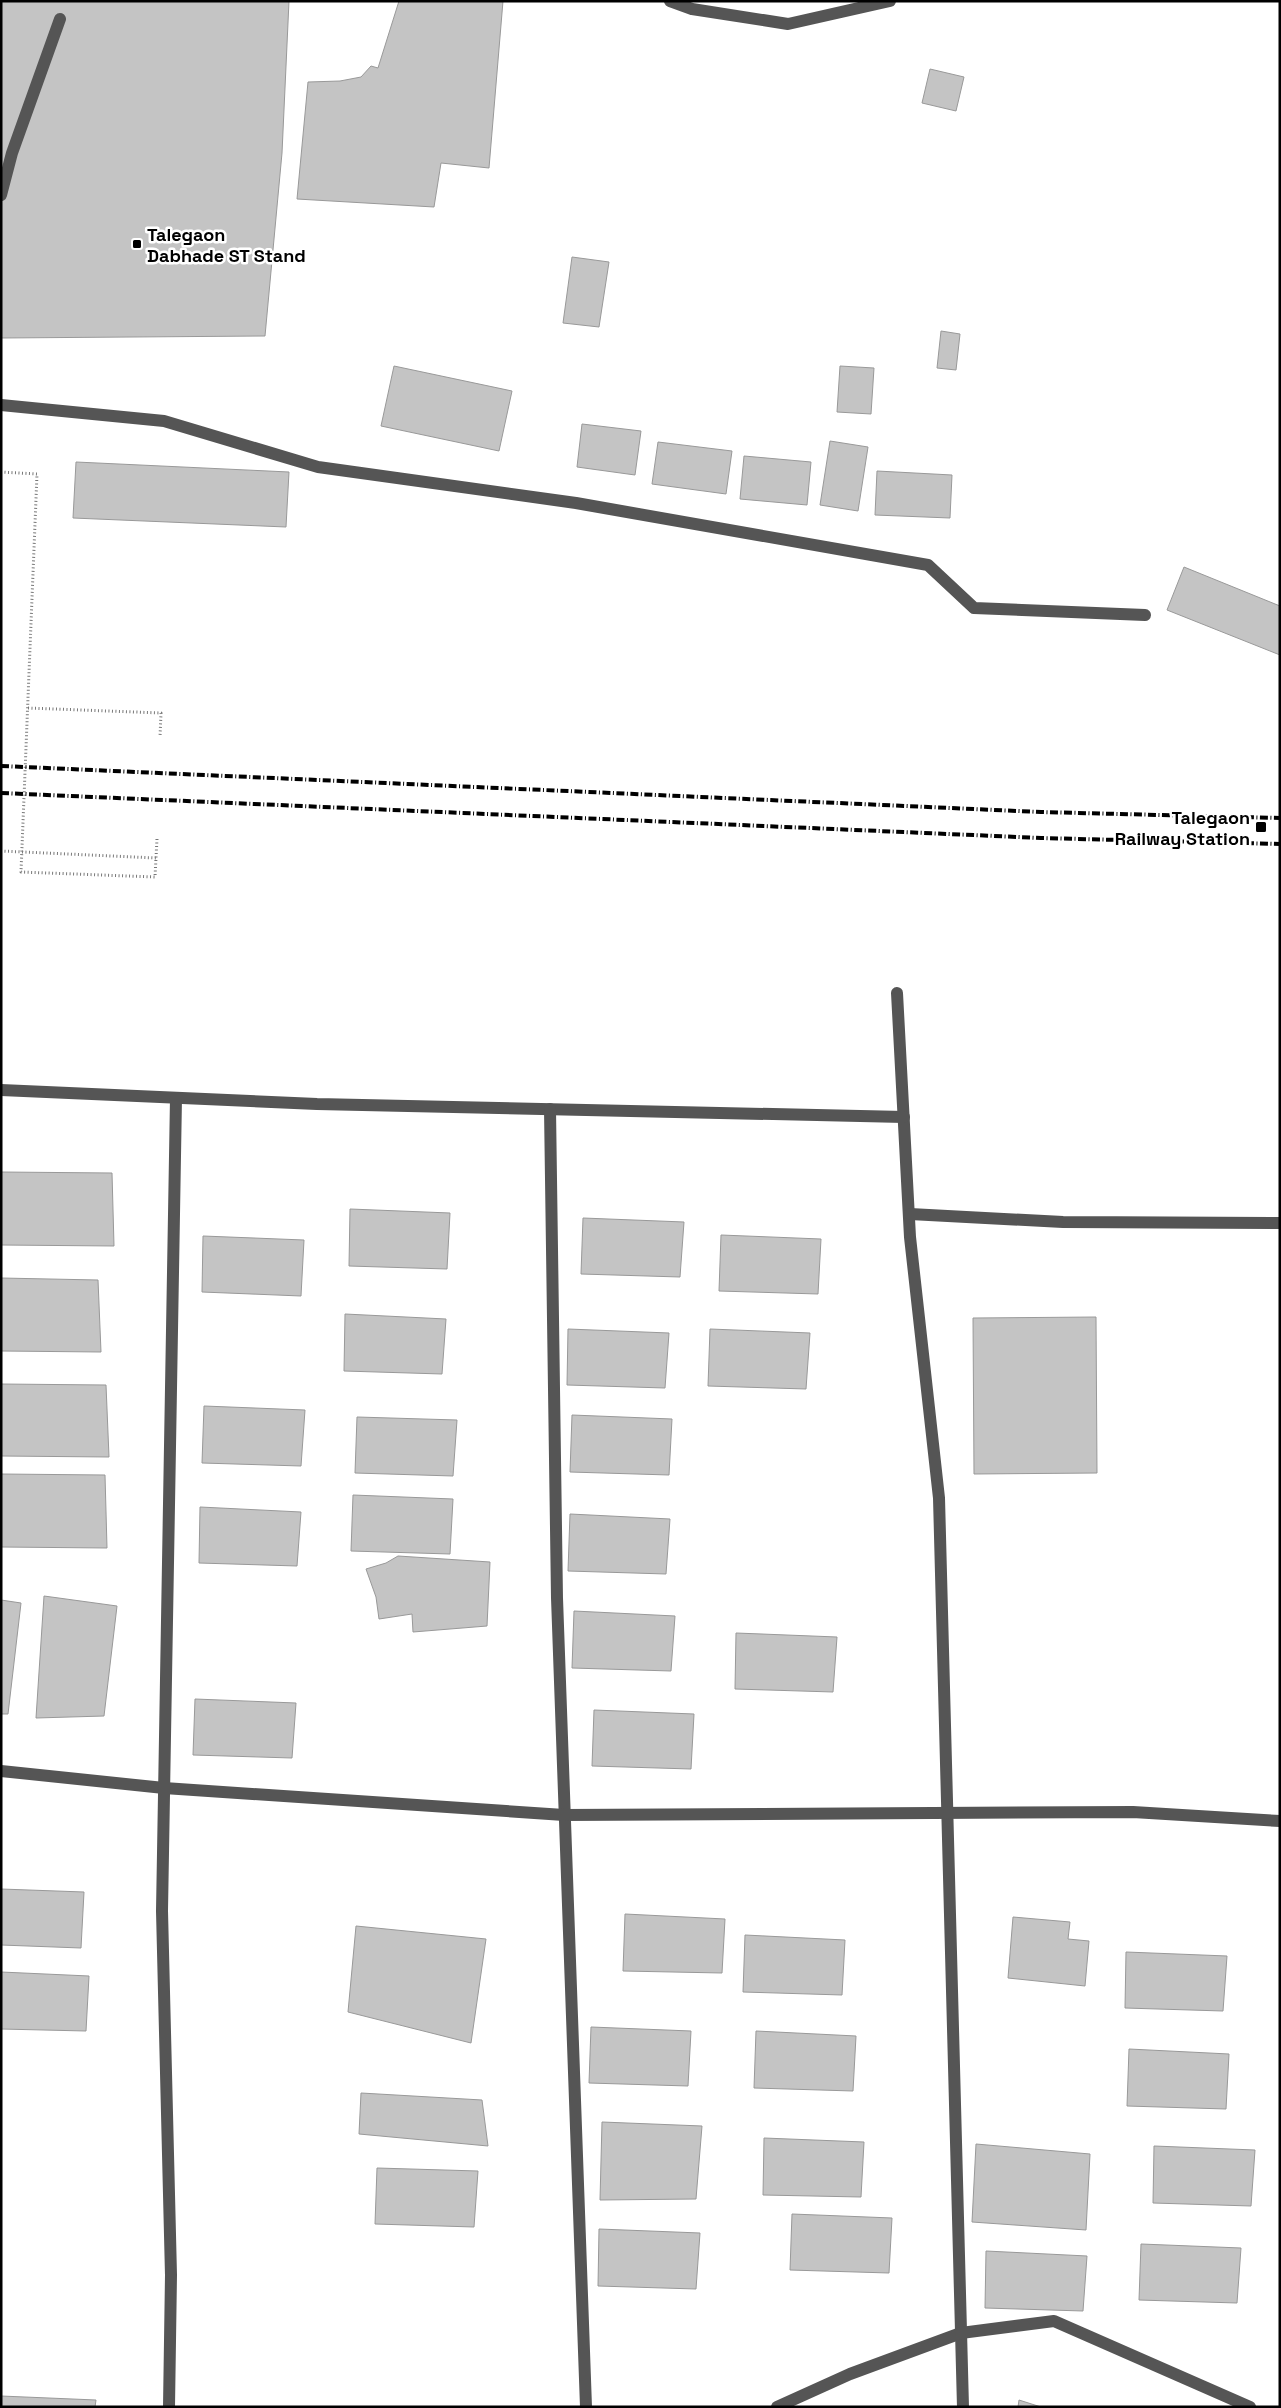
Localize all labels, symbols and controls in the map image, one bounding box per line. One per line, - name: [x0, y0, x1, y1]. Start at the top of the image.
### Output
- place label: Talegaon Dabhade ST Stand: [147, 223, 306, 267]
- marker: Talegaon Dabhade ST Stand: [131, 238, 143, 250]
- place label: Talegaon Railway Station: [1115, 806, 1250, 850]
- marker: Talegaon Railway Station: [1254, 820, 1268, 834]

